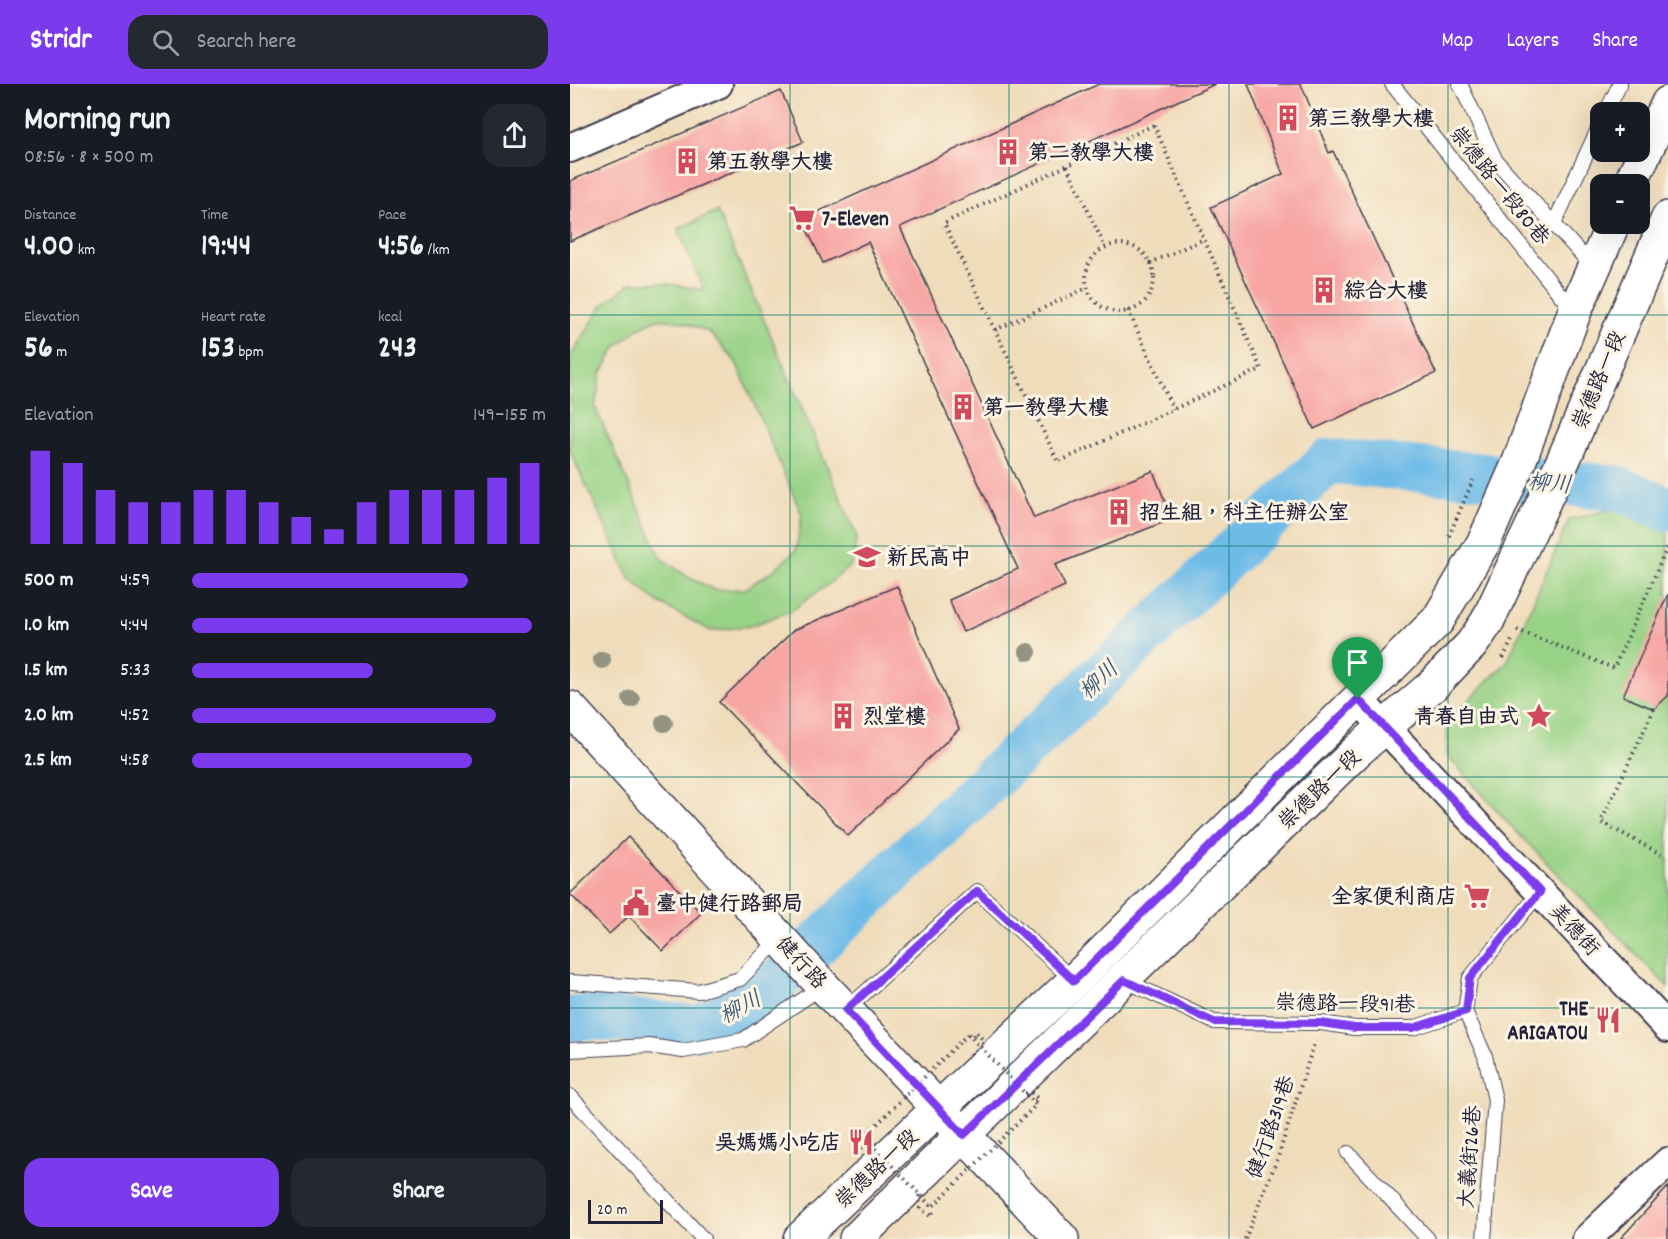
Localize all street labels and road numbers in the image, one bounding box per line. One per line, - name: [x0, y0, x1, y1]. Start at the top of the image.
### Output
- street label: 崇德路一段80巷: [1440, 121, 1555, 253]
- street label: 崇德路一段: [1566, 327, 1635, 435]
- street label: 崇德路一段: [1273, 744, 1369, 838]
- street label: 美德街: [1540, 898, 1605, 964]
- street label: 健行路: [767, 931, 832, 997]
- street label: 崇德路一段91巷: [1275, 990, 1415, 1022]
- street label: 健行路319巷: [1241, 1072, 1305, 1184]
- street label: 大義街26巷: [1453, 1105, 1491, 1210]
- street label: 崇德路一段: [829, 1123, 927, 1217]

